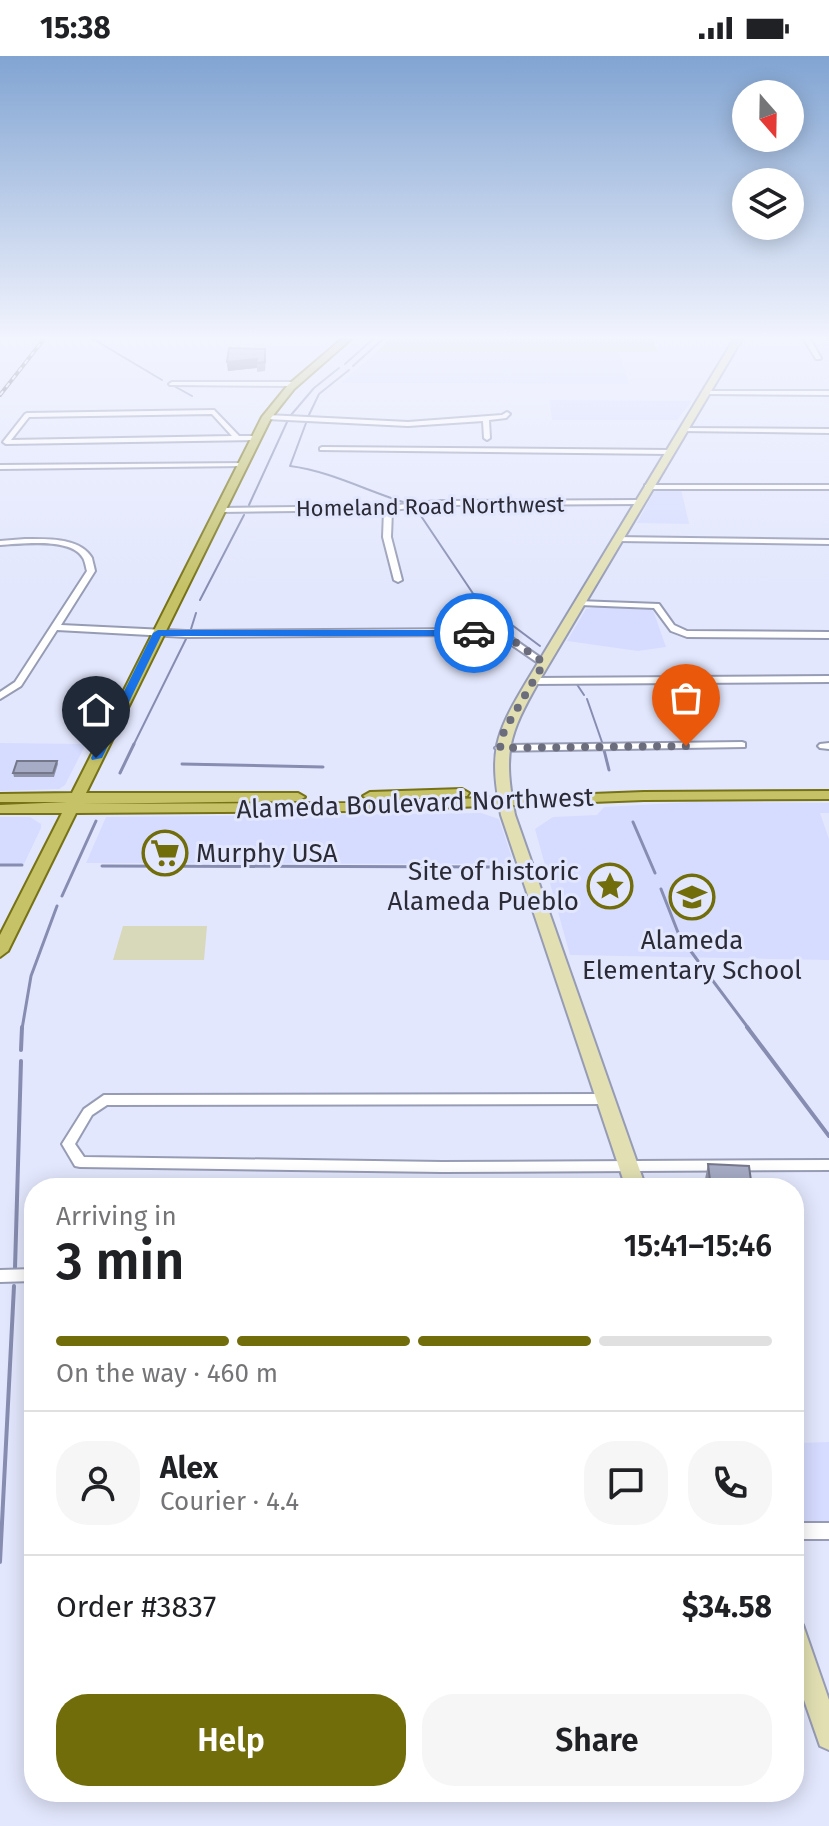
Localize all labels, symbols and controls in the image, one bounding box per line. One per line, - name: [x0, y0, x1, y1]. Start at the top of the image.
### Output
- text: 15:38: [40, 10, 111, 46]
- north arrow: [732, 80, 804, 152]
- map controls: [732, 80, 804, 240]
- button: layers: [732, 168, 804, 240]
- street label: Homeland Road Northwest: [296, 491, 565, 522]
- courier: [434, 593, 514, 673]
- icon: car: [452, 611, 496, 655]
- pin: [652, 664, 720, 746]
- pin: [62, 676, 130, 758]
- icon: bag: [664, 676, 708, 720]
- icon: home: [74, 688, 118, 732]
- street label: Alameda Boulevard Northwest: [236, 782, 595, 825]
- supermarket icon: Murphy USA: [141, 829, 189, 877]
- place label: Murphy USA: [196, 838, 338, 869]
- place label: Site of historic Alameda Pueblo: [388, 856, 579, 917]
- place icon: Site of historic Alameda Pueblo: [586, 862, 634, 910]
- school or university icon: Alameda Elementary School: [668, 873, 716, 921]
- place label: Alameda Elementary School: [582, 925, 802, 986]
- text: Arriving in: [56, 1201, 177, 1232]
- text: 15:41–15:46: [624, 1228, 772, 1264]
- text: 3 min: [56, 1230, 184, 1293]
- text: On the way · 460 m: [56, 1358, 278, 1389]
- button: person: [56, 1441, 140, 1525]
- button: chat: [584, 1441, 668, 1525]
- button: phone: [688, 1441, 772, 1525]
- text: Alex: [160, 1450, 218, 1486]
- text: Courier · 4.4: [160, 1486, 299, 1517]
- text: Order #3837: [56, 1589, 216, 1625]
- text: $34.58: [682, 1589, 772, 1625]
- button: Help: [56, 1694, 406, 1786]
- button: Share: [422, 1694, 772, 1786]

